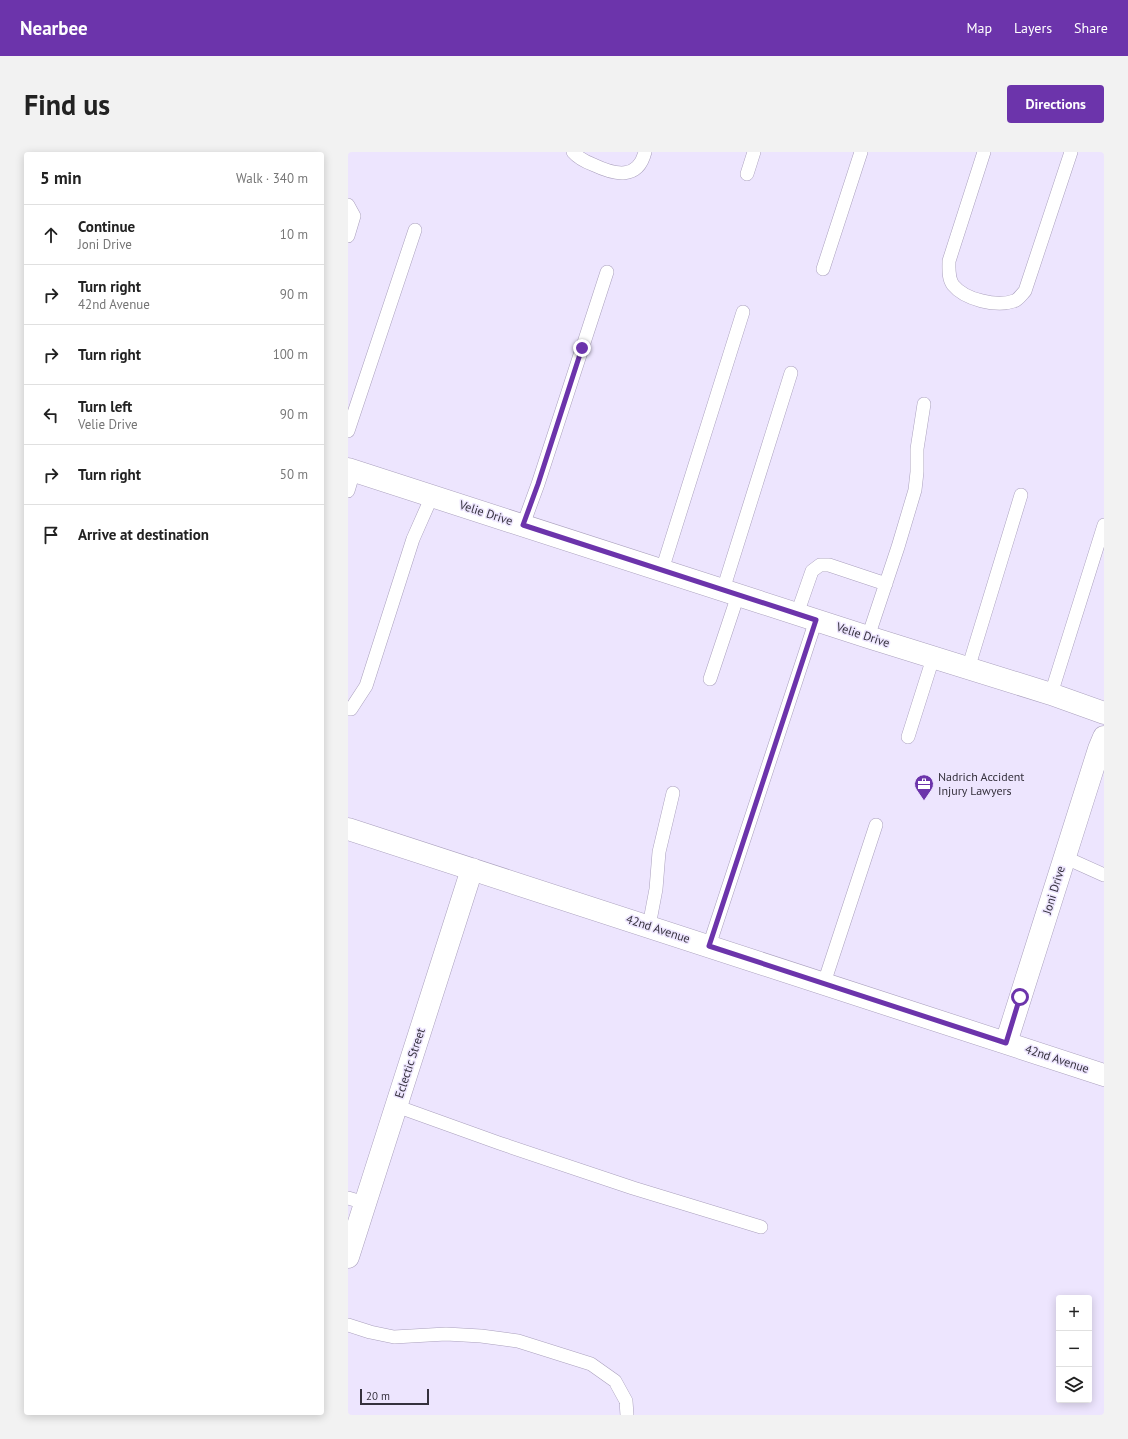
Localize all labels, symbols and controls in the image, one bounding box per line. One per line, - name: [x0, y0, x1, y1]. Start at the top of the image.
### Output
- text: Nearbee: [20, 16, 88, 40]
- text: Map: [966, 19, 992, 37]
- text: Layers: [1014, 19, 1052, 37]
- text: Share: [1074, 19, 1108, 37]
- button: Directions: [1007, 85, 1104, 123]
- text: Find us: [24, 86, 110, 123]
- text: 5 min: [40, 167, 81, 189]
- text: Walk · 340 m: [236, 170, 308, 187]
- text: Continue: [78, 217, 135, 236]
- icon: ahead: [40, 224, 62, 246]
- text: 10 m: [280, 226, 308, 243]
- text: Joni Drive: [78, 236, 132, 253]
- text: Turn right: [78, 277, 141, 296]
- icon: right: [40, 284, 62, 306]
- text: 90 m: [280, 286, 308, 303]
- text: 42nd Avenue: [78, 296, 150, 313]
- route end: [573, 339, 591, 357]
- icon: right: [40, 344, 62, 366]
- text: Turn right: [78, 345, 141, 364]
- text: 100 m: [273, 346, 308, 363]
- text: Turn left: [78, 397, 132, 416]
- icon: left: [40, 404, 62, 426]
- text: 90 m: [280, 406, 308, 423]
- text: Velie Drive: [78, 416, 138, 433]
- icon: right: [40, 464, 62, 486]
- text: Turn right: [78, 465, 141, 484]
- text: 50 m: [280, 466, 308, 483]
- street label: Velie Drive: [457, 497, 515, 528]
- icon: arrive: [40, 524, 62, 546]
- text: Arrive at destination: [78, 525, 209, 544]
- street label: Velie Drive: [834, 619, 892, 650]
- place label: Nadrich Accident Injury Lawyers: [938, 769, 1024, 798]
- office icon: Nadrich Accident Injury Lawyers: [913, 773, 935, 801]
- street label: Joni Drive: [1039, 864, 1068, 917]
- street label: 42nd Avenue: [624, 911, 692, 946]
- route start: [1011, 988, 1029, 1006]
- street label: Eclectic Street: [391, 1026, 428, 1100]
- street label: 42nd Avenue: [1023, 1041, 1091, 1076]
- map controls: [1056, 1295, 1092, 1403]
- button: +: [1056, 1295, 1092, 1331]
- button: −: [1056, 1331, 1092, 1367]
- button: layers: [1056, 1367, 1092, 1403]
- scale bar: [360, 1387, 429, 1406]
- text: 20 m: [366, 1389, 390, 1403]

